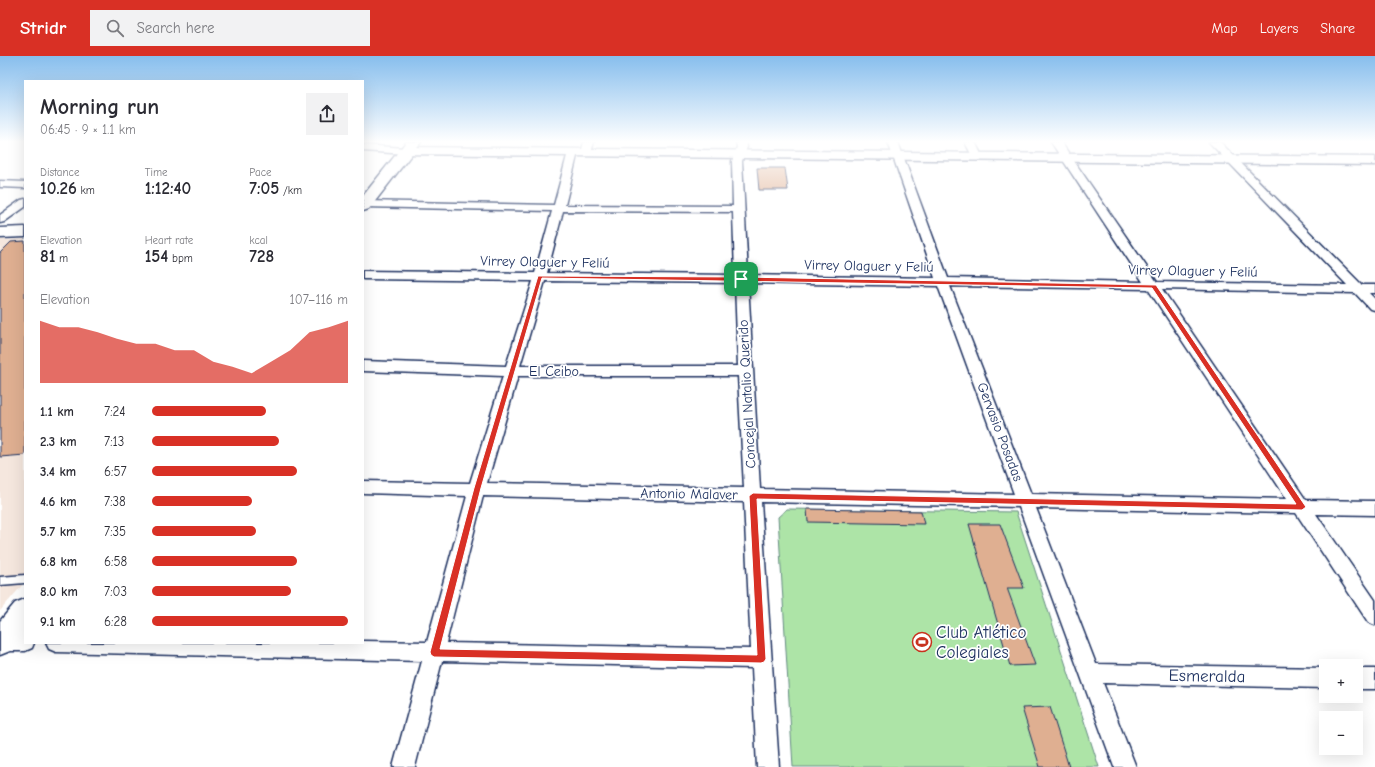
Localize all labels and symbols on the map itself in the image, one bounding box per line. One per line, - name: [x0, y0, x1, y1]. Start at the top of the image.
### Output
- street label: Virrey Olaguer y Feliú: [480, 252, 610, 272]
- street label: Virrey Olaguer y Feliú: [804, 256, 934, 276]
- street label: Virrey Olaguer y Feliú: [1128, 261, 1258, 281]
- pin: [724, 262, 758, 296]
- street label: Concejal Natalio Querido: [735, 319, 759, 469]
- street label: El Ceibo: [529, 363, 579, 380]
- street label: Gervasio Posadas: [973, 380, 1027, 484]
- street label: Antonio Malaver: [640, 485, 738, 503]
- place label: Club Atlético Colegiales: [936, 623, 1027, 662]
- sports icon: Club Atlético Colegiales: [911, 631, 933, 653]
- street label: Esmeralda: [1169, 666, 1245, 686]

